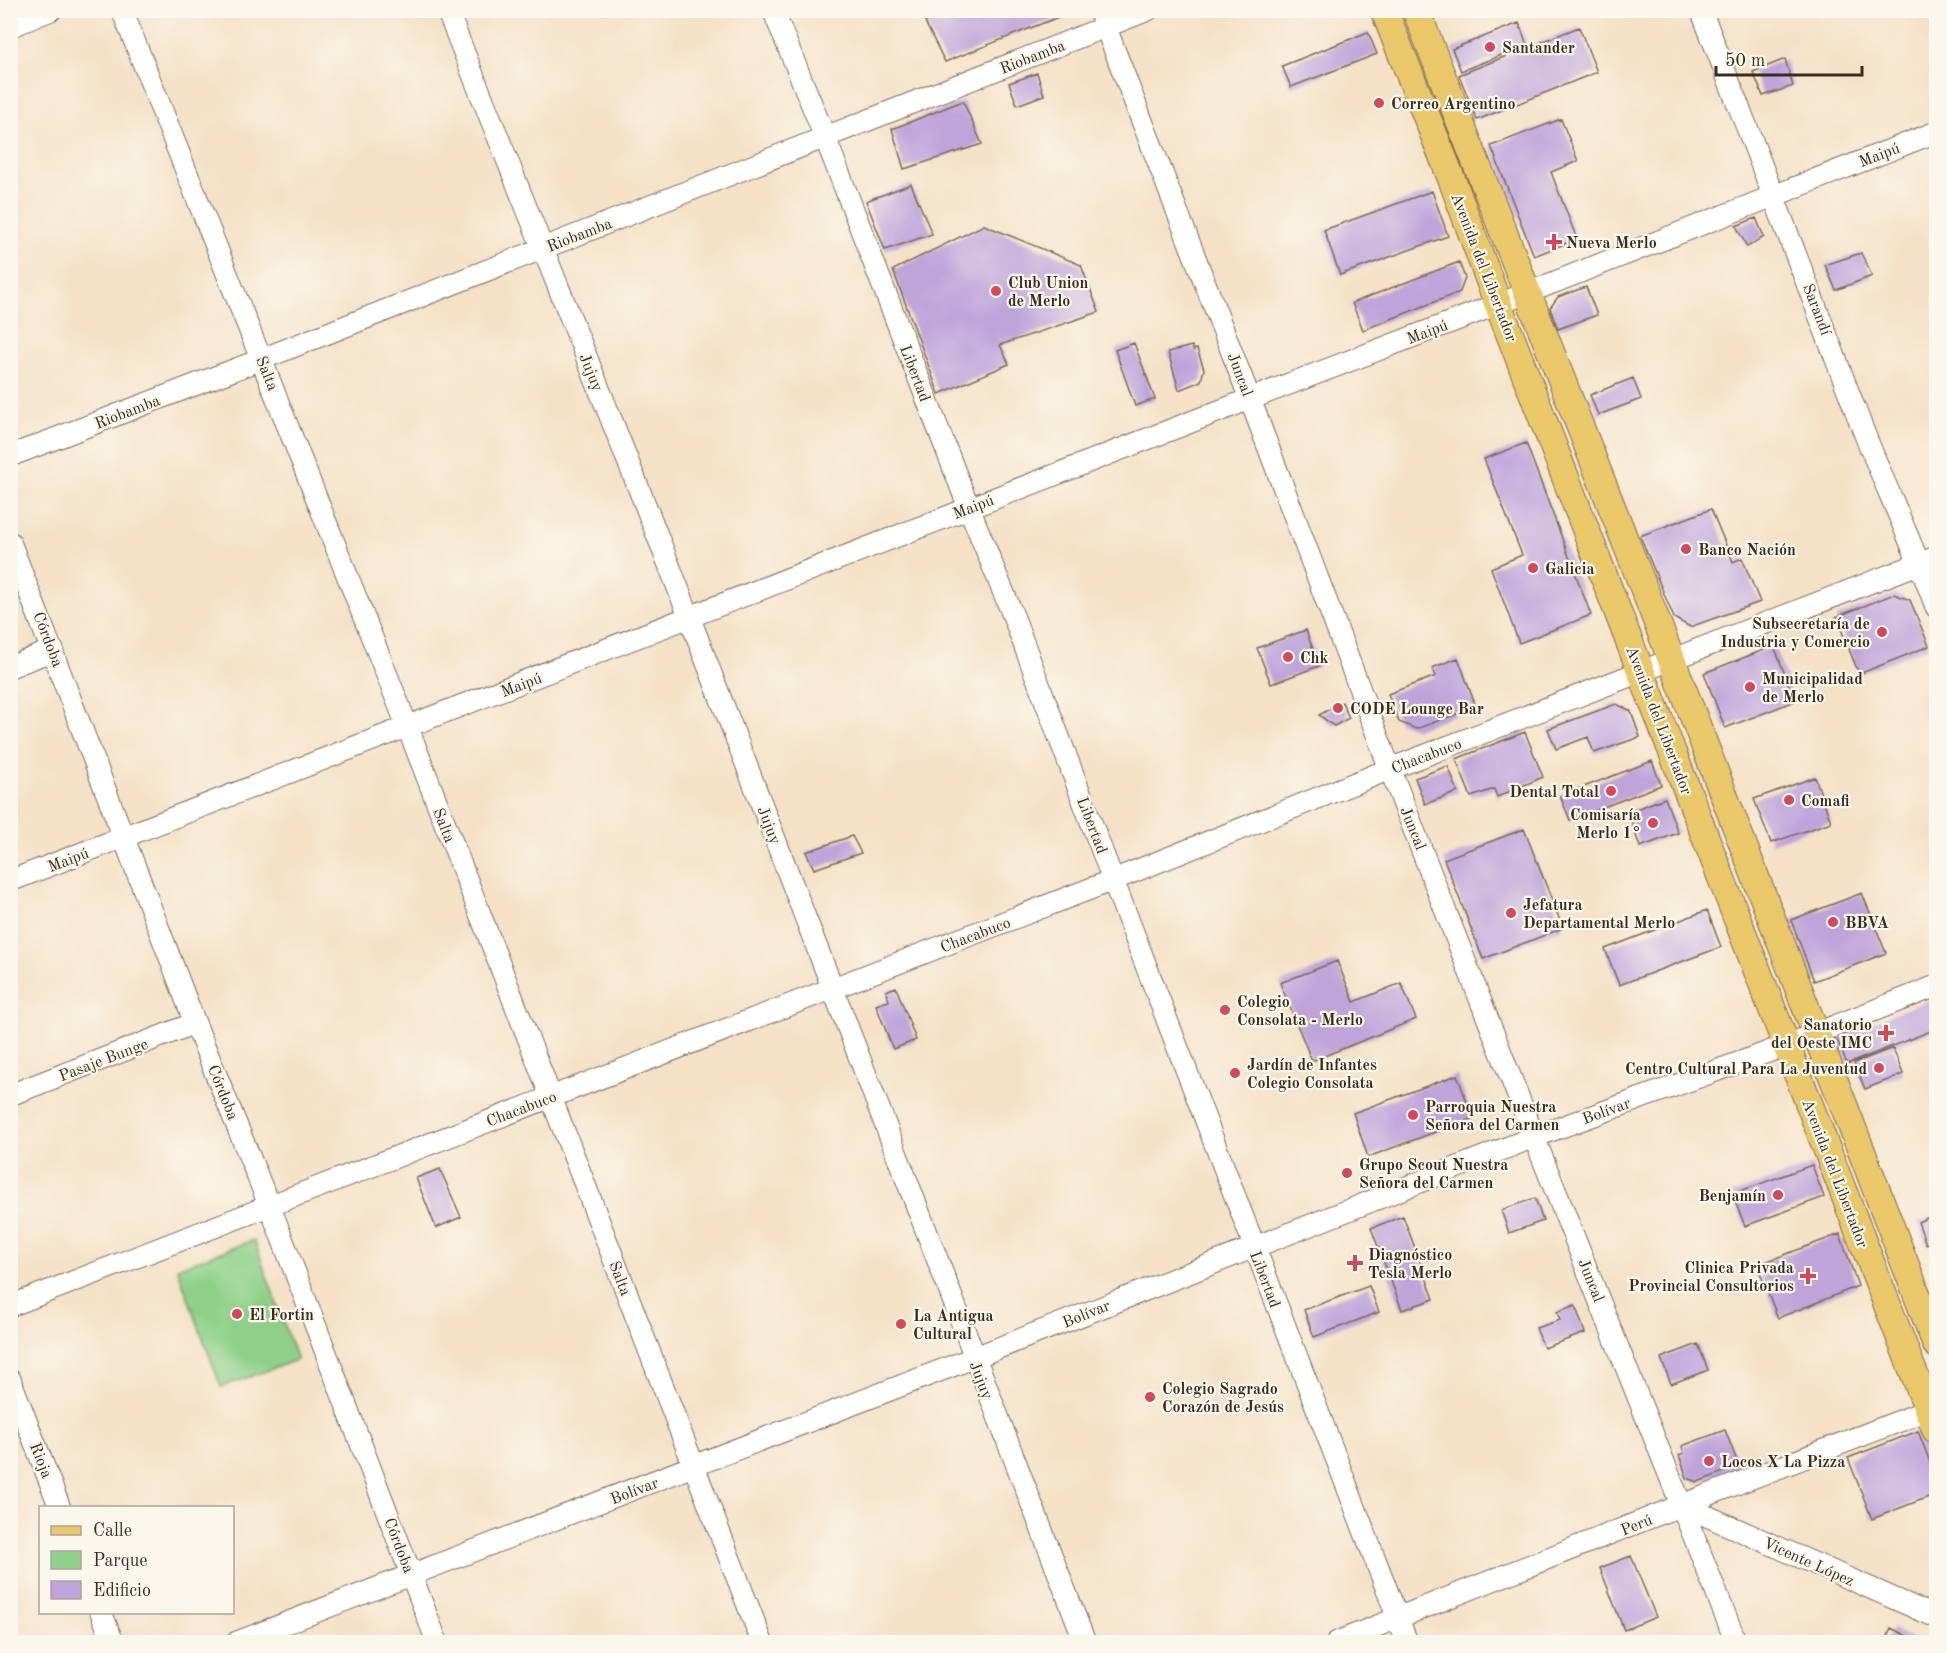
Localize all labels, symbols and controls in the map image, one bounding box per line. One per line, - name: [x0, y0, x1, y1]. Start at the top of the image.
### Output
- street label: Riobamba: [998, 38, 1068, 78]
- scale bar: [1716, 39, 1862, 77]
- marker: Santander: [1483, 40, 1497, 54]
- place label: Santander: [1502, 41, 1575, 57]
- text: 50 m: [1725, 52, 1765, 70]
- marker: Correo Argentino: [1372, 96, 1386, 110]
- place label: Correo Argentino: [1391, 97, 1515, 113]
- street label: Maipú: [1857, 141, 1903, 171]
- street label: Avenida del Libertador: [1447, 191, 1519, 345]
- street label: Riobamba: [545, 216, 615, 256]
- marker: Nueva Merlo: [1547, 235, 1561, 249]
- place label: Nueva Merlo: [1566, 236, 1657, 252]
- place label: Club Union de Merlo: [1008, 276, 1089, 310]
- street label: Sarandí: [1799, 282, 1833, 338]
- marker: Club Union de Merlo: [989, 284, 1003, 298]
- street label: Maipú: [1405, 318, 1451, 348]
- street label: Libertad: [896, 343, 932, 404]
- street label: Juncal: [1224, 351, 1255, 399]
- street label: Jujuy: [575, 352, 605, 394]
- street label: Salta: [252, 354, 280, 393]
- street label: Riobamba: [93, 393, 163, 433]
- street label: Maipú: [951, 493, 997, 523]
- marker: Banco Nación: [1679, 542, 1693, 556]
- place label: Banco Nación: [1698, 543, 1796, 559]
- marker: Galicia: [1526, 561, 1540, 575]
- place label: Galicia: [1545, 562, 1595, 578]
- street label: Córdoba: [29, 610, 65, 670]
- place label: Subsecretaría de Industria y Comercio: [1721, 617, 1870, 651]
- marker: Subsecretaría de Industria y Comercio: [1875, 625, 1889, 639]
- street label: Avenida del Libertador: [1622, 644, 1694, 798]
- marker: Chk: [1281, 650, 1295, 664]
- place label: Chk: [1300, 651, 1329, 667]
- street label: Maipú: [499, 671, 545, 701]
- place label: Municipalidad de Merlo: [1762, 672, 1863, 706]
- marker: Municipalidad de Merlo: [1743, 680, 1757, 694]
- marker: CODE Lounge Bar: [1331, 701, 1345, 715]
- place label: CODE Lounge Bar: [1350, 702, 1484, 718]
- street label: Chacabuco: [1389, 736, 1464, 778]
- marker: Dental Total: [1604, 784, 1618, 798]
- place label: Dental Total: [1509, 785, 1599, 801]
- marker: Comafi: [1782, 793, 1796, 807]
- place label: Comafi: [1801, 794, 1850, 810]
- street label: Libertad: [1073, 795, 1109, 856]
- street label: Jujuy: [754, 804, 783, 847]
- street label: Juncal: [1396, 805, 1428, 853]
- street label: Salta: [429, 806, 457, 845]
- place label: Comisaría Merlo 1°: [1570, 808, 1641, 842]
- marker: Comisaría Merlo 1°: [1646, 816, 1660, 830]
- street label: Maipú: [46, 846, 92, 876]
- place label: Jefatura Departamental Merlo: [1523, 898, 1675, 932]
- marker: Jefatura Departamental Merlo: [1504, 906, 1518, 920]
- street label: Chacabuco: [938, 915, 1013, 957]
- marker: BBVA: [1826, 915, 1840, 929]
- place label: BBVA: [1845, 916, 1889, 932]
- place label: Colegio Consolata - Merlo: [1237, 995, 1363, 1029]
- marker: Colegio Consolata - Merlo: [1218, 1003, 1232, 1017]
- place label: Sanatorio del Oeste IMC: [1771, 1018, 1872, 1052]
- marker: Sanatorio del Oeste IMC: [1877, 1024, 1895, 1042]
- street label: Pasaje Bunge: [57, 1037, 151, 1085]
- place label: Jardín de Infantes Colegio Consolata: [1247, 1058, 1377, 1092]
- marker: Centro Cultural Para La Juventud: [1872, 1061, 1886, 1075]
- place label: Centro Cultural Para La Juventud: [1625, 1062, 1867, 1078]
- street label: Córdoba: [204, 1063, 240, 1123]
- marker: Jardín de Infantes Colegio Consolata: [1228, 1066, 1242, 1080]
- street label: Chacabuco: [484, 1089, 559, 1131]
- street label: Bolívar: [1580, 1096, 1633, 1128]
- street label: Avenida del Libertador: [1798, 1097, 1870, 1251]
- place label: Parroquia Nuestra Señora del Carmen: [1425, 1100, 1560, 1134]
- marker: Parroquia Nuestra Señora del Carmen: [1406, 1108, 1420, 1122]
- place label: Grupo Scout Nuestra Señora del Carmen: [1359, 1158, 1508, 1192]
- marker: Grupo Scout Nuestra Señora del Carmen: [1340, 1166, 1354, 1180]
- marker: Benjamín: [1771, 1188, 1785, 1202]
- place label: Benjamín: [1699, 1189, 1766, 1205]
- place label: Diagnóstico Tesla Merlo: [1368, 1248, 1452, 1282]
- street label: Libertad: [1246, 1249, 1282, 1310]
- marker: Diagnóstico Tesla Merlo: [1346, 1254, 1364, 1272]
- street label: Juncal: [1574, 1257, 1606, 1305]
- street label: Salta: [605, 1259, 633, 1298]
- place label: Clinica Privada Provincial Consultorios: [1628, 1261, 1794, 1295]
- marker: Clinica Privada Provincial Consultorios: [1799, 1267, 1817, 1285]
- street label: Bolívar: [1061, 1298, 1113, 1332]
- marker: El Fortin: [230, 1307, 244, 1321]
- place label: El Fortin: [249, 1308, 314, 1324]
- place label: La Antigua Cultural: [913, 1309, 994, 1343]
- marker: La Antigua Cultural: [894, 1317, 908, 1331]
- street label: Jujuy: [966, 1359, 995, 1402]
- place label: Colegio Sagrado Corazón de Jesús: [1162, 1382, 1284, 1416]
- marker: Colegio Sagrado Corazón de Jesús: [1143, 1390, 1157, 1404]
- street label: Rioja: [26, 1441, 54, 1481]
- marker: Locos X La Pizza: [1702, 1454, 1716, 1468]
- place label: Locos X La Pizza: [1721, 1455, 1845, 1471]
- street label: Bolívar: [608, 1475, 661, 1508]
- legend: [39, 1506, 234, 1614]
- street label: Perú: [1619, 1512, 1655, 1539]
- street label: Córdoba: [380, 1516, 416, 1576]
- text: Calle: [93, 1522, 132, 1540]
- street label: Vicente López: [1760, 1536, 1856, 1590]
- text: Parque: [93, 1552, 148, 1570]
- text: Edificio: [93, 1582, 151, 1600]

